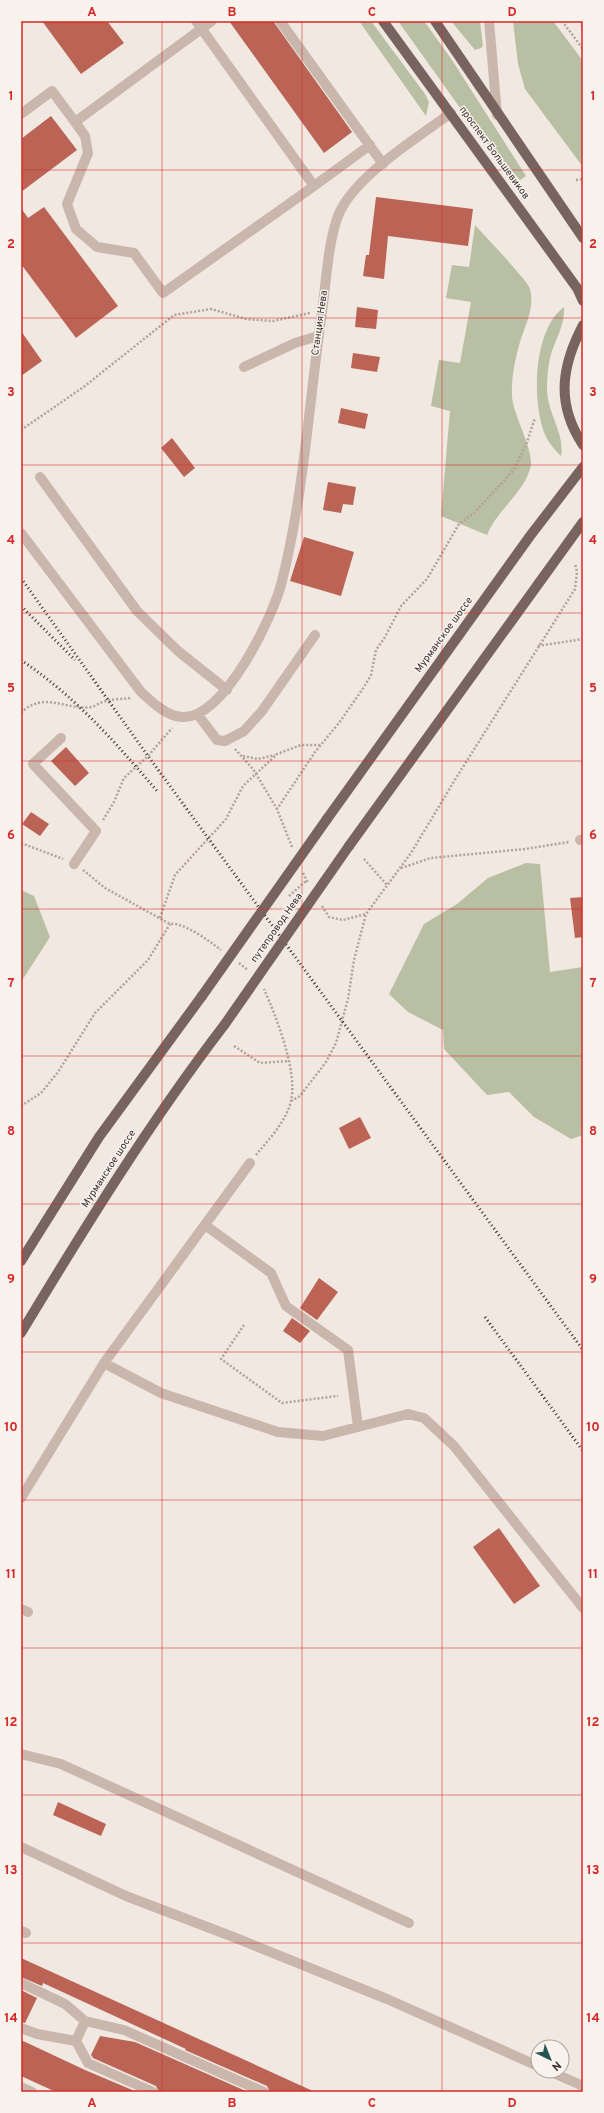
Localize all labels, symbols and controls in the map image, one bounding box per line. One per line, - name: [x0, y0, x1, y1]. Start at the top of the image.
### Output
- text: A: [87, 5, 97, 21]
- text: B: [228, 5, 237, 21]
- text: C: [368, 5, 376, 21]
- text: D: [507, 5, 517, 21]
- text: 1: [8, 89, 14, 105]
- text: 1: [590, 89, 596, 105]
- street label: проспект Большевиков: [456, 104, 532, 202]
- text: 2: [7, 237, 15, 253]
- text: 2: [589, 237, 597, 253]
- street label: Станция Нева: [309, 290, 331, 356]
- text: 3: [7, 385, 15, 401]
- text: 3: [589, 385, 597, 401]
- text: 4: [7, 533, 15, 549]
- text: 4: [589, 533, 597, 549]
- street label: Мурманское шоссе: [412, 595, 476, 675]
- text: 5: [7, 681, 15, 697]
- text: 5: [589, 681, 597, 697]
- text: 6: [7, 828, 15, 844]
- text: 6: [589, 828, 597, 844]
- street label: путепровод Нева: [248, 891, 306, 965]
- text: 7: [8, 976, 15, 992]
- text: 7: [590, 976, 597, 992]
- text: 8: [7, 1124, 15, 1140]
- text: 8: [589, 1124, 597, 1140]
- street label: Мурманское шоссе: [79, 1127, 139, 1211]
- text: 9: [7, 1272, 15, 1288]
- text: 9: [589, 1272, 597, 1288]
- text: 10: [4, 1420, 18, 1436]
- text: 10: [586, 1420, 600, 1436]
- text: 11: [6, 1567, 16, 1583]
- text: 11: [588, 1567, 598, 1583]
- text: 12: [4, 1715, 18, 1731]
- text: 12: [586, 1715, 600, 1731]
- text: 13: [5, 1863, 18, 1879]
- text: 13: [587, 1863, 600, 1879]
- text: 14: [4, 2011, 18, 2027]
- text: 14: [586, 2011, 600, 2027]
- north arrow: [530, 2039, 570, 2079]
- text: N: [548, 2058, 564, 2073]
- text: A: [87, 2096, 97, 2112]
- text: B: [228, 2096, 237, 2112]
- text: C: [368, 2096, 376, 2112]
- text: D: [507, 2096, 517, 2112]

